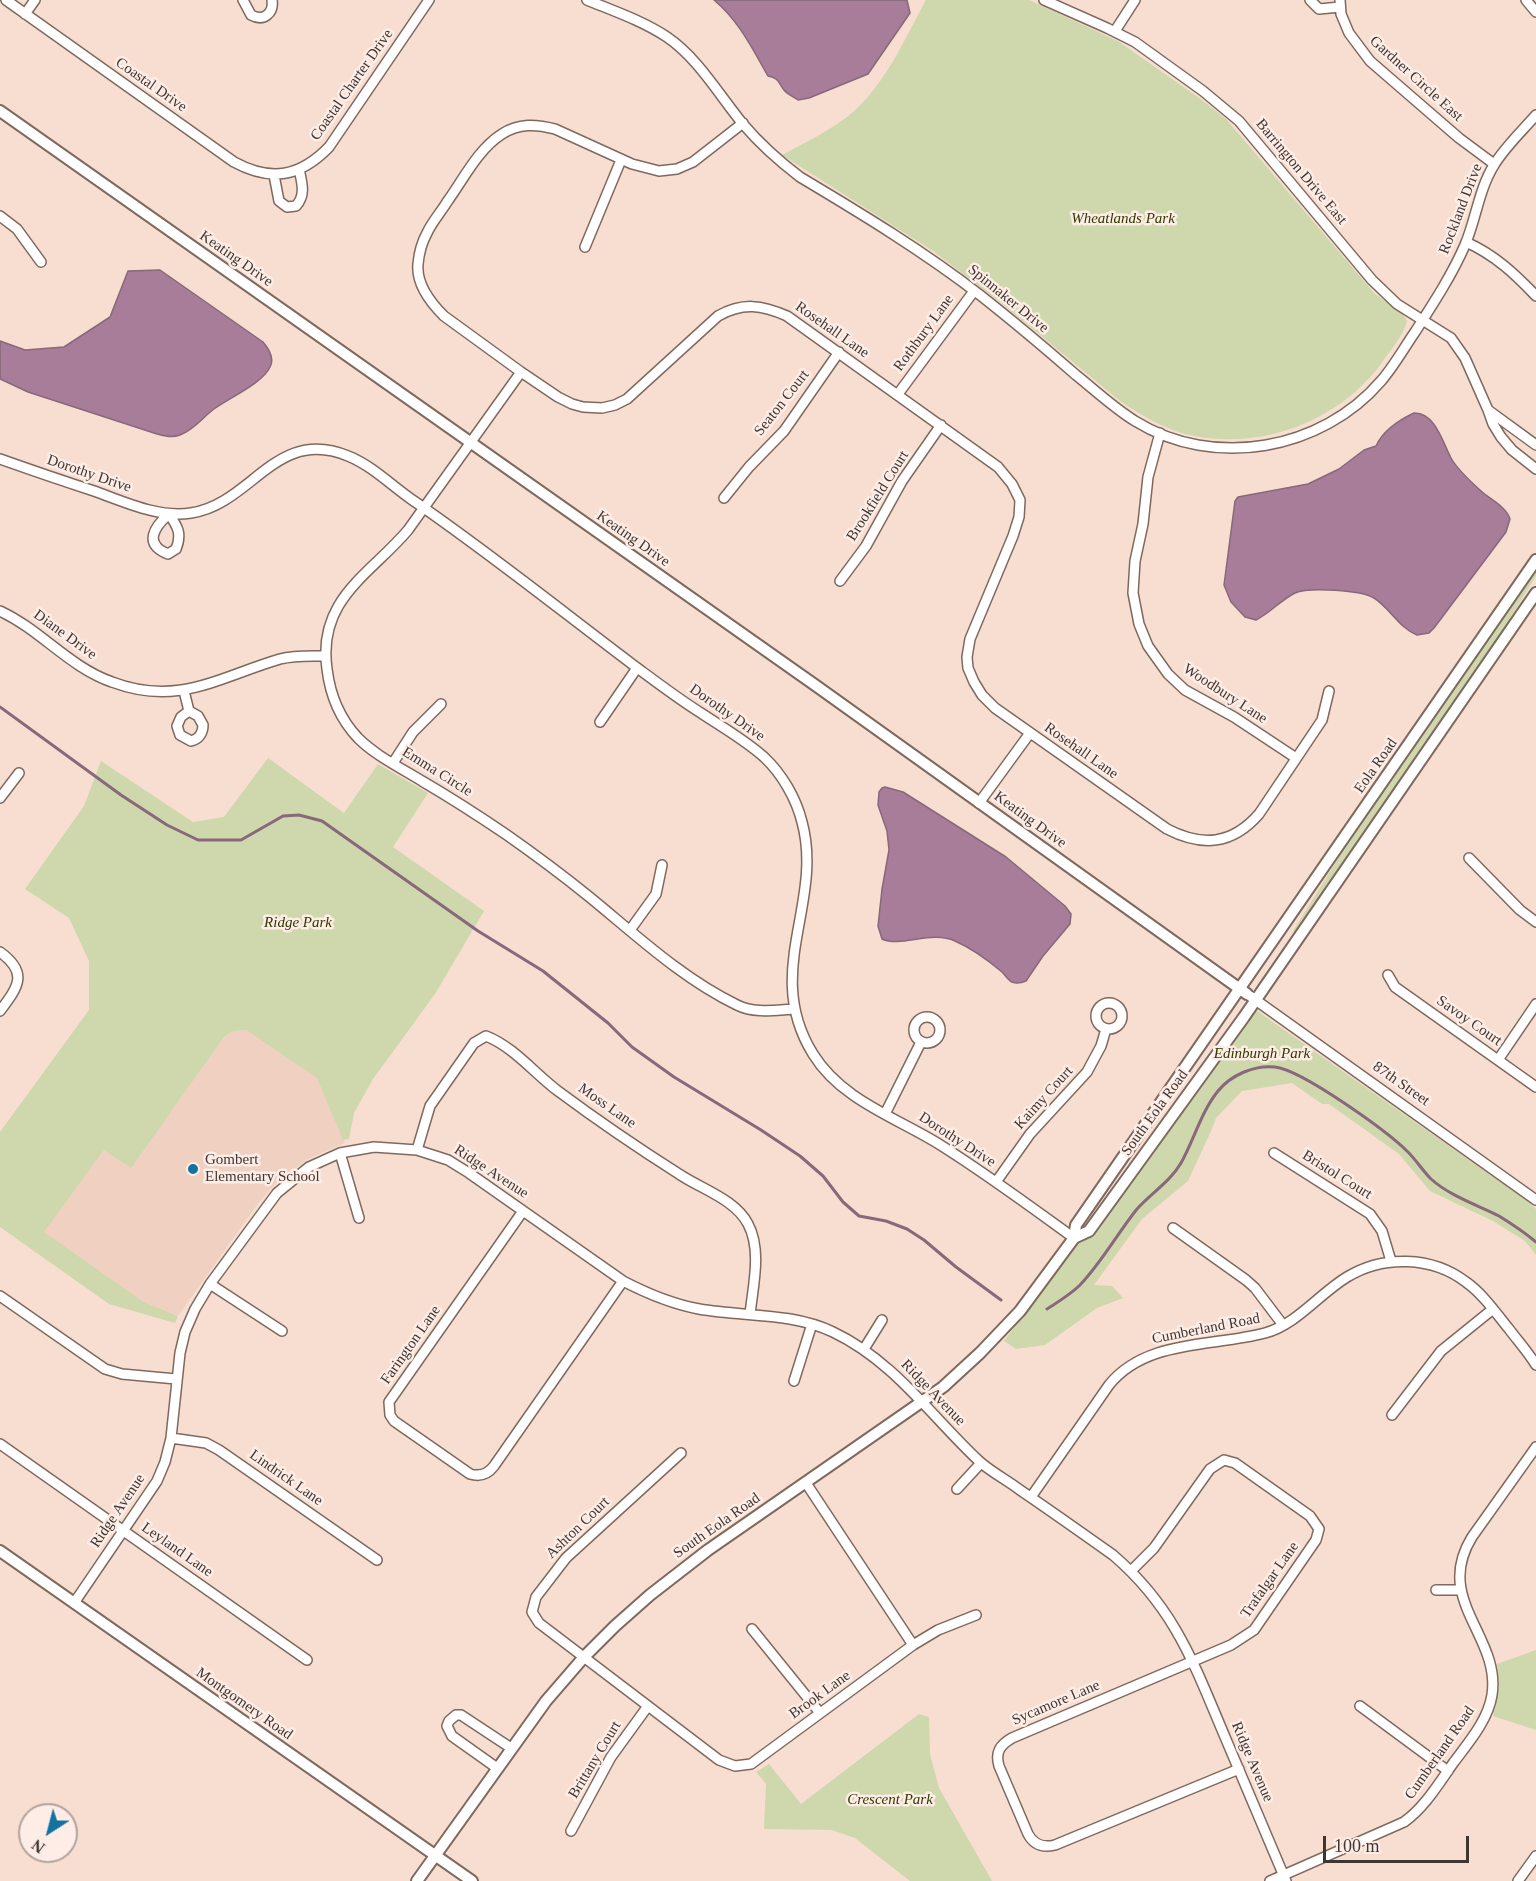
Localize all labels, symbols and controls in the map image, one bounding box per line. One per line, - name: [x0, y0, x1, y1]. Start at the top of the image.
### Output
- street label: Coastal Charter Drive: [307, 26, 397, 144]
- street label: Gardner Circle East: [1366, 32, 1466, 126]
- street label: Coastal Drive: [112, 54, 190, 116]
- street label: Barrington Drive East: [1252, 115, 1350, 229]
- street label: Rockland Drive: [1436, 161, 1486, 257]
- park label: Wheatlands Park: [1071, 210, 1175, 228]
- street label: Keating Drive: [196, 227, 276, 291]
- street label: Spinnaker Drive: [964, 261, 1052, 337]
- street label: Rothbury Lane: [890, 291, 958, 375]
- street label: Rosehall Lane: [792, 298, 872, 362]
- street label: Seaton Court: [751, 366, 813, 440]
- street label: Brookfield Court: [843, 448, 913, 544]
- street label: Dorothy Drive: [45, 451, 133, 497]
- street label: Keating Drive: [593, 507, 673, 571]
- street label: Diane Drive: [30, 606, 100, 664]
- street label: Woodbury Lane: [1180, 660, 1270, 728]
- street label: Dorothy Drive: [686, 680, 768, 746]
- street label: Rosehall Lane: [1041, 719, 1121, 783]
- street label: Eola Road: [1351, 735, 1401, 797]
- street label: Emma Circle: [398, 743, 476, 801]
- street label: Keating Drive: [990, 788, 1070, 852]
- park label: Ridge Park: [264, 914, 332, 932]
- street label: Savoy Court: [1433, 992, 1505, 1050]
- park label: Edinburgh Park: [1214, 1045, 1310, 1063]
- street label: 87th Street: [1369, 1058, 1433, 1110]
- street label: Kaimy Court: [1011, 1063, 1077, 1133]
- street label: South Eola Road: [1118, 1067, 1192, 1159]
- street label: Moss Lane: [575, 1080, 639, 1132]
- street label: Dorothy Drive: [915, 1109, 999, 1171]
- street label: Ridge Avenue: [450, 1141, 532, 1203]
- street label: Bristol Court: [1299, 1147, 1375, 1203]
- place label: Gombert Elementary School: [205, 1151, 320, 1186]
- marker: Gombert Elementary School: [186, 1162, 200, 1176]
- street label: Farington Lane: [377, 1302, 445, 1388]
- street label: Cumberland Road: [1151, 1310, 1261, 1348]
- street label: Ridge Avenue: [897, 1356, 969, 1430]
- street label: Lindrick Lane: [246, 1446, 326, 1510]
- street label: Ridge Avenue: [87, 1471, 149, 1551]
- street label: South Eola Road: [670, 1489, 764, 1563]
- street label: Ashton Court: [543, 1493, 613, 1563]
- street label: Leyland Lane: [138, 1519, 216, 1581]
- street label: Trafalgar Lane: [1237, 1538, 1303, 1622]
- street label: Montgomery Road: [192, 1664, 296, 1744]
- street label: Brook Lane: [786, 1667, 854, 1723]
- street label: Sycamore Lane: [1009, 1676, 1103, 1730]
- street label: Cumberland Road: [1401, 1703, 1479, 1803]
- street label: Brittany Court: [565, 1718, 625, 1802]
- street label: Ridge Avenue: [1227, 1719, 1277, 1805]
- park label: Crescent Park: [847, 1791, 933, 1809]
- north arrow: [18, 1803, 78, 1863]
- scale bar: [1326, 1824, 1472, 1862]
- text: N: [29, 1836, 48, 1857]
- text: 100 m: [1334, 1836, 1380, 1856]

